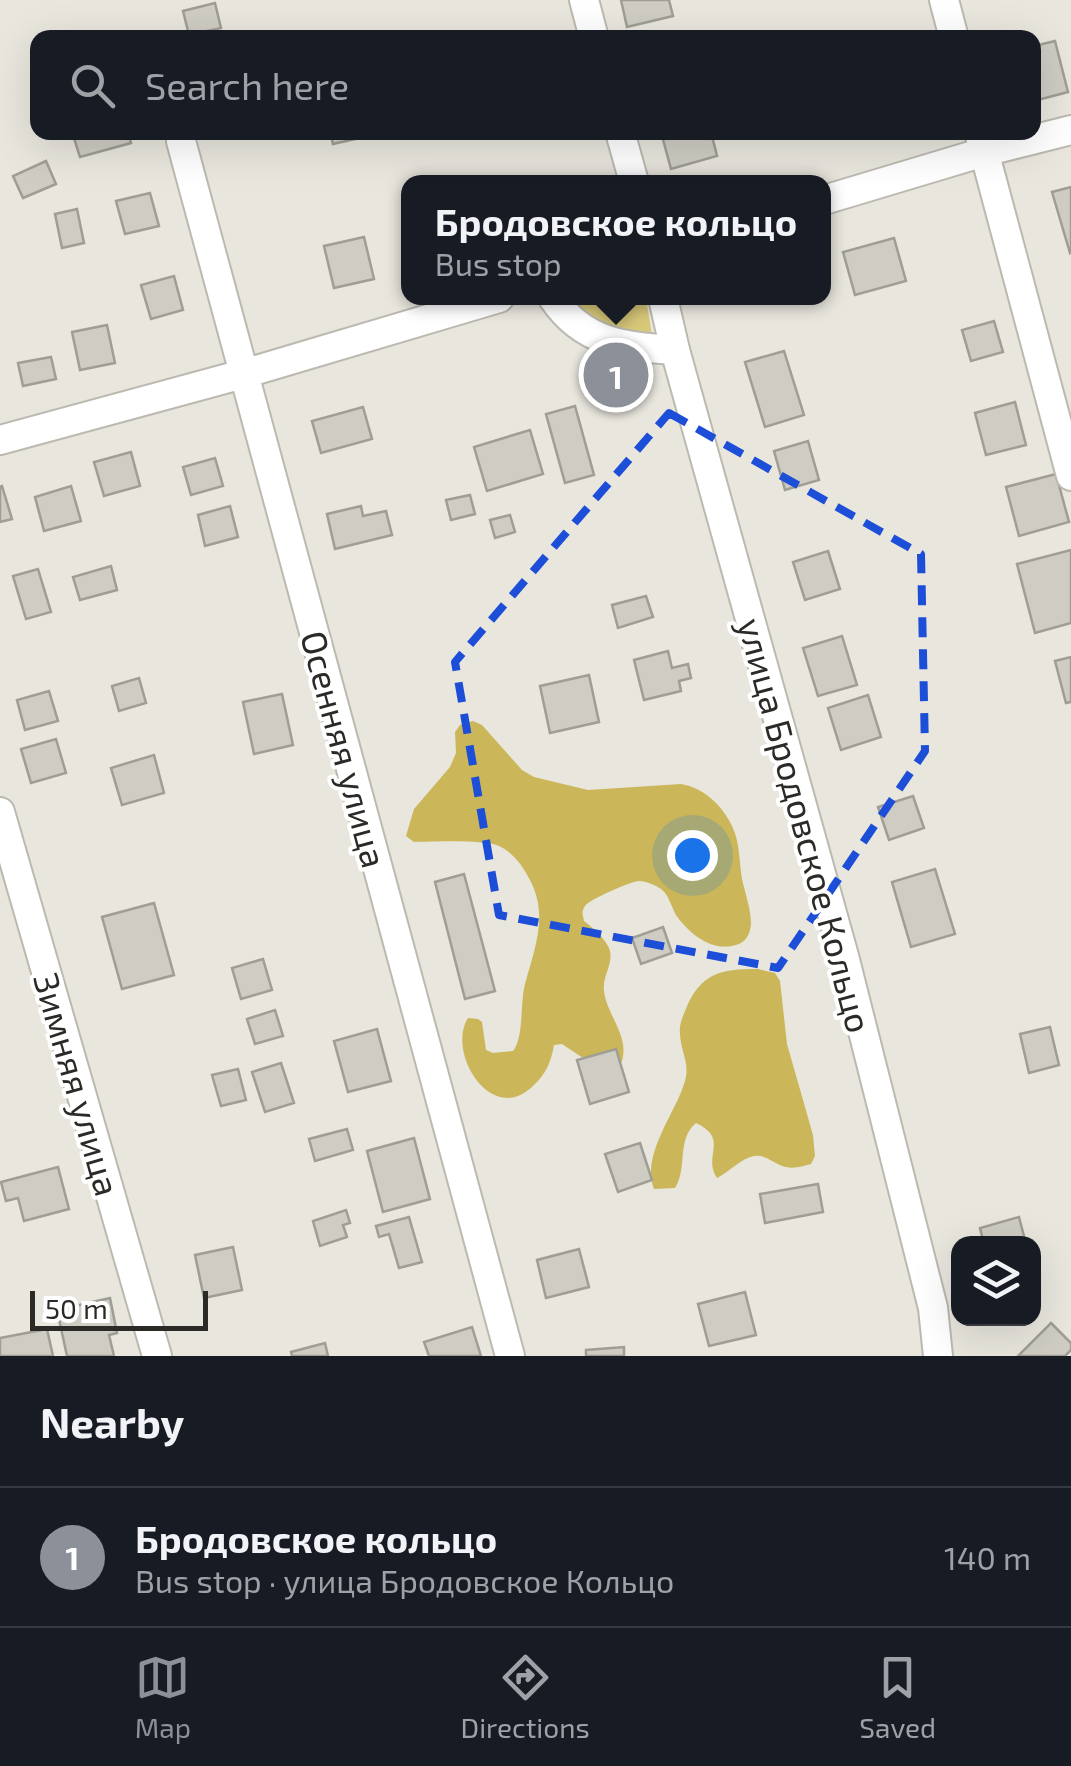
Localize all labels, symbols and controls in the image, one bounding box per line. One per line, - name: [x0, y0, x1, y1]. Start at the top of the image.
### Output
- search box: [30, 30, 1041, 140]
- icon: search: [65, 58, 120, 113]
- text: Search here: [145, 62, 349, 108]
- popup: [401, 175, 831, 305]
- text: Бродовское кольцо: [435, 198, 797, 244]
- text: Bus stop: [435, 244, 562, 282]
- pin: 1: [584, 338, 648, 412]
- street label: улица Бродовское Кольцо: [729, 613, 882, 1037]
- street label: Осенняя улица: [292, 626, 397, 872]
- your location: [667, 830, 718, 881]
- street label: Зимняя улица: [25, 968, 130, 1201]
- map controls: [951, 1236, 1041, 1326]
- button: layers: [951, 1236, 1041, 1326]
- scale bar: [30, 1286, 208, 1330]
- text: 50 m: [45, 1291, 108, 1325]
- text: Nearby: [40, 1396, 184, 1446]
- text: Бродовское кольцо: [135, 1515, 497, 1561]
- text: 1: [66, 1538, 79, 1576]
- text: 140 m: [944, 1538, 1031, 1576]
- text: Bus stop · улица Бродовское Кольцо: [135, 1561, 674, 1599]
- tab: Map: [135, 1650, 191, 1744]
- tab: Directions: [461, 1650, 590, 1744]
- tab: Saved: [859, 1650, 936, 1744]

